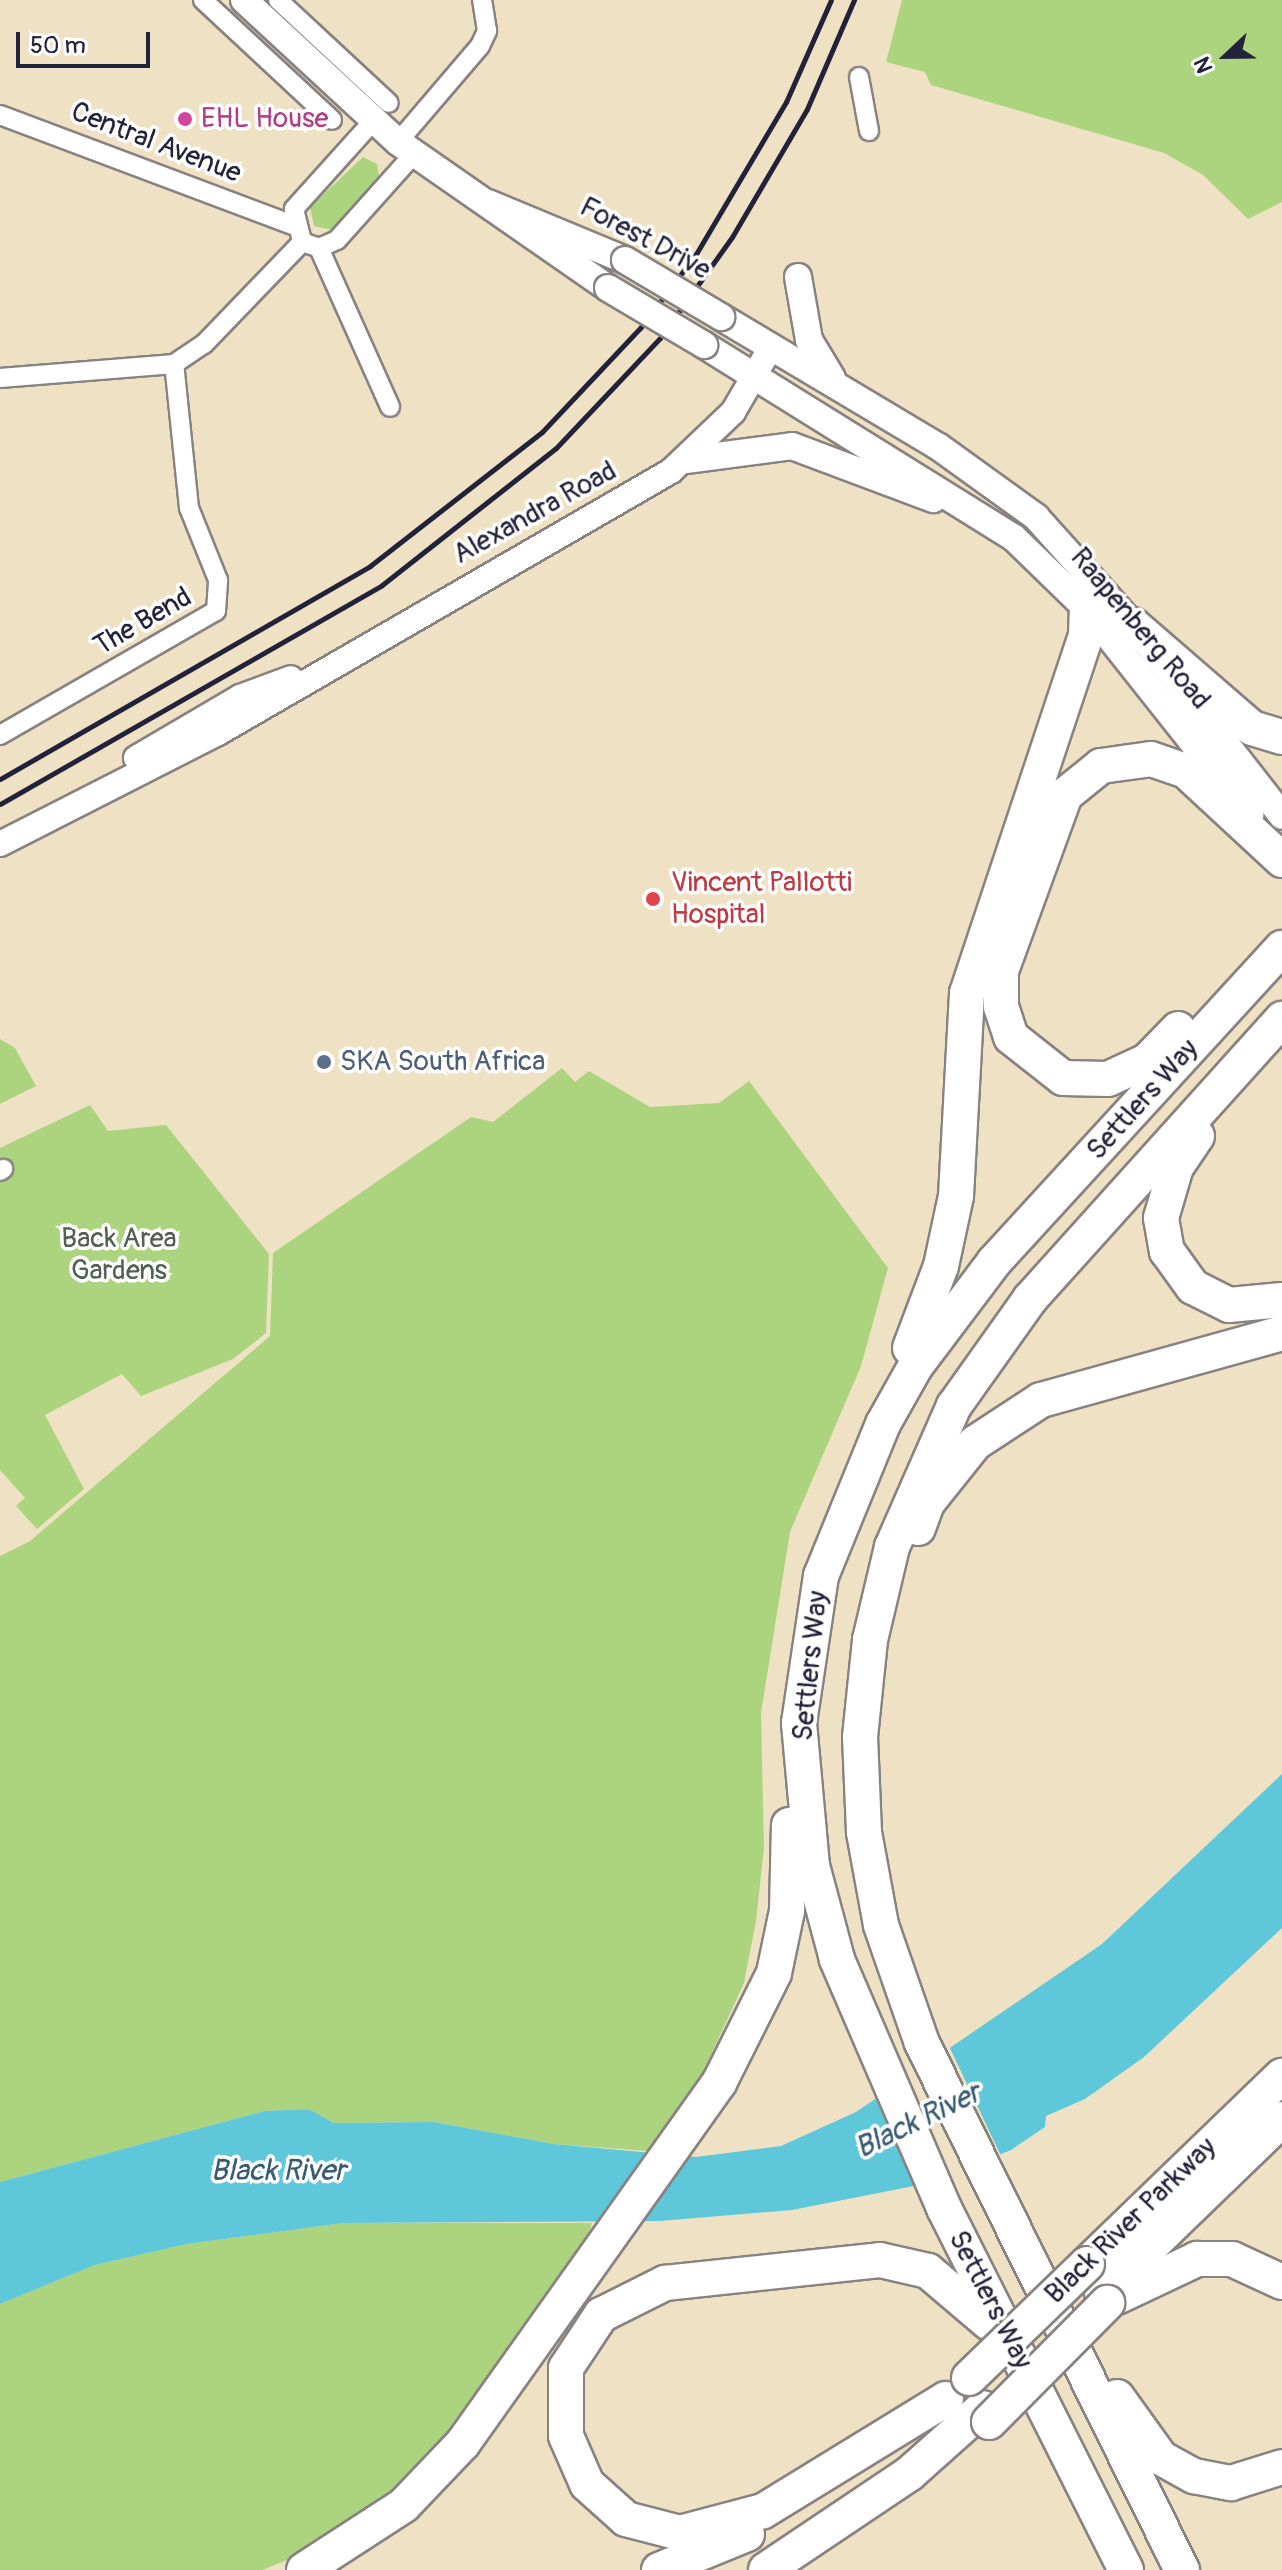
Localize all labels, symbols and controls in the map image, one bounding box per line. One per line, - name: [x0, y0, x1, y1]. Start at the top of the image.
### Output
- scale bar: [20, 16, 154, 66]
- north arrow: [1186, 16, 1266, 96]
- text: 50 m: [30, 31, 86, 60]
- text: N: [1188, 53, 1220, 77]
- street label: Central Avenue: [66, 95, 246, 191]
- place label: EHL House: [201, 102, 328, 136]
- marker: EHL House: [176, 110, 194, 128]
- street label: Forest Drive: [574, 191, 716, 287]
- street label: Alexandra Road: [447, 454, 623, 572]
- street label: Raapenberg Road: [1063, 541, 1217, 717]
- street label: The Bend: [88, 581, 198, 663]
- place label: Vincent Pallotti Hospital: [671, 866, 852, 932]
- marker: Vincent Pallotti Hospital: [642, 888, 664, 910]
- street label: Settlers Way: [1080, 1033, 1206, 1167]
- place label: SKA South Africa: [340, 1045, 545, 1079]
- marker: SKA South Africa: [315, 1053, 333, 1071]
- park label: Back Area Gardens: [61, 1222, 177, 1288]
- street label: Settlers Way: [786, 1589, 836, 1743]
- water label: Black River: [849, 2075, 987, 2167]
- street label: Black River Parkway: [1038, 2131, 1224, 2311]
- water label: Black River: [211, 2153, 345, 2189]
- street label: Settlers Way: [941, 2225, 1039, 2375]

